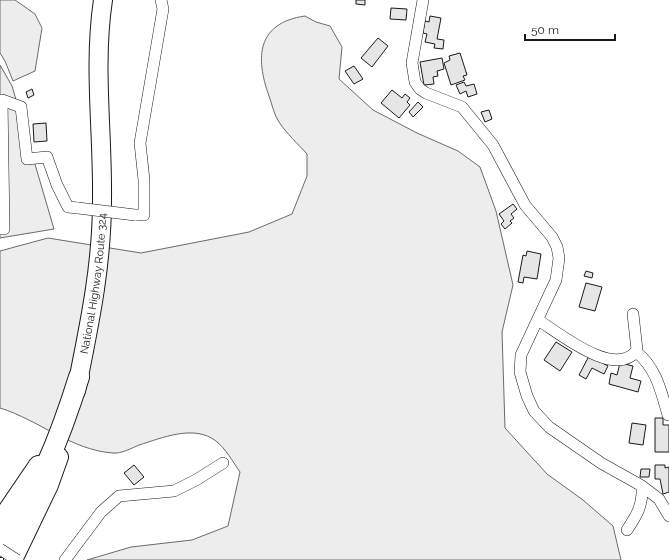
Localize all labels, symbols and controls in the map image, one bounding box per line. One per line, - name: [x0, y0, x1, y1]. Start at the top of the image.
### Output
- scale bar: [525, 16, 615, 42]
- text: 50 m: [531, 23, 559, 37]
- street label: National Highway Route 324: [77, 213, 108, 355]

